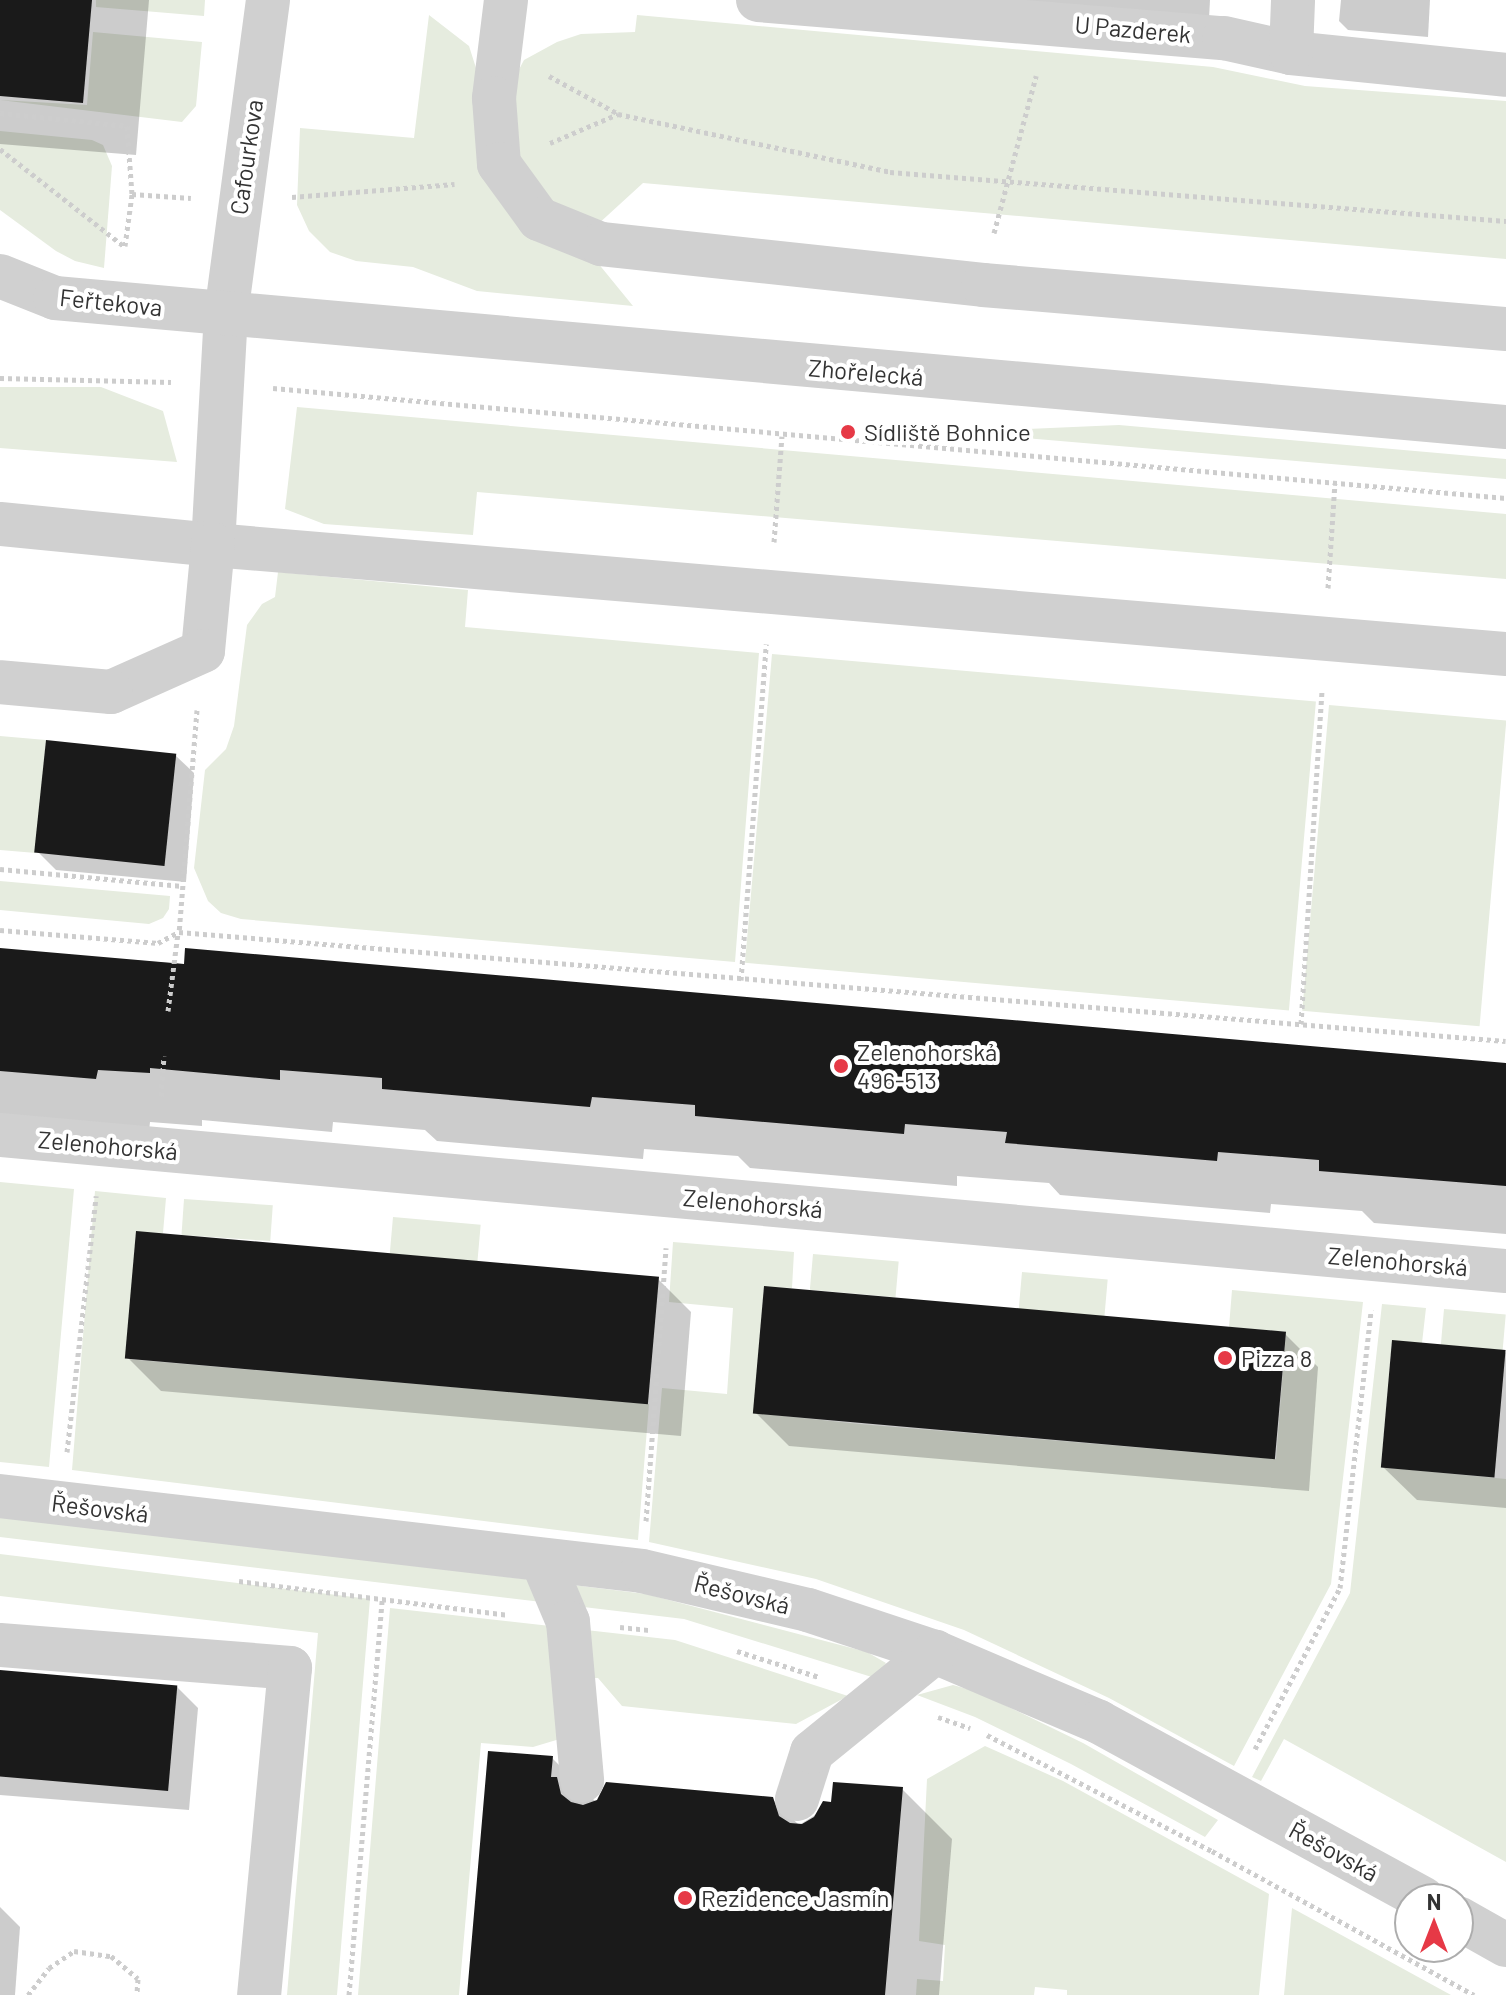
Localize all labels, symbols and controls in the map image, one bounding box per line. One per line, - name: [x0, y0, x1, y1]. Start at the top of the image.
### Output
- street label: U Pazderek: [1074, 10, 1192, 48]
- street label: Cafourkova: [224, 97, 268, 217]
- street label: Feřtekova: [58, 282, 164, 322]
- street label: Zhořelecká: [807, 353, 925, 391]
- place label: Sídliště Bohnice: [864, 418, 1031, 446]
- marker: Sídliště Bohnice: [839, 423, 857, 441]
- place label: Zelenohorská 496-513: [857, 1038, 997, 1094]
- marker: Zelenohorská 496-513: [832, 1057, 850, 1075]
- street label: Zelenohorská: [37, 1125, 179, 1165]
- street label: Zelenohorská: [682, 1183, 824, 1223]
- street label: Zelenohorská: [1327, 1241, 1469, 1281]
- place label: Pizza 8: [1241, 1344, 1312, 1372]
- marker: Pizza 8: [1216, 1349, 1234, 1367]
- street label: Řešovská: [50, 1488, 150, 1528]
- street label: Řešovská: [691, 1568, 793, 1620]
- street label: Řešovská: [1284, 1815, 1384, 1887]
- north arrow: [1394, 1883, 1474, 1963]
- place label: Rezidence Jasmín: [701, 1884, 889, 1912]
- text: N: [1427, 1888, 1441, 1914]
- marker: Rezidence Jasmín: [676, 1889, 694, 1907]

